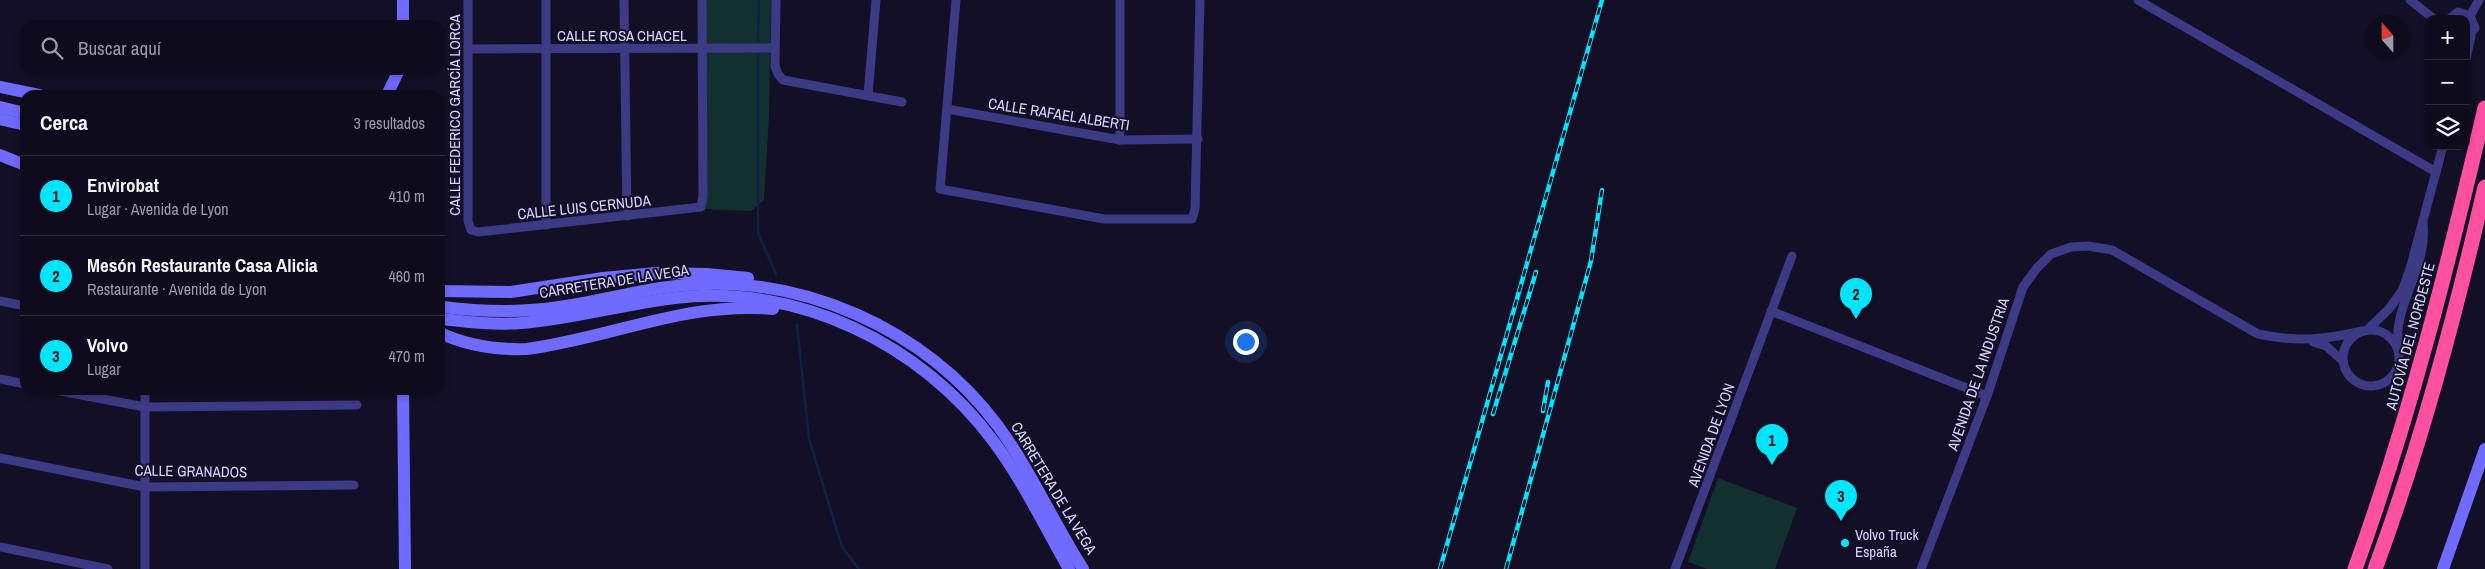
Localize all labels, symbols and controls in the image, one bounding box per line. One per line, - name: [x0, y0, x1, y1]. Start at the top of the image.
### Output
- street label: CALLE FEDERICO GARCÍA LORCA: [444, 13, 465, 216]
- north arrow: [2365, 15, 2410, 60]
- map controls: [2425, 15, 2470, 150]
- button: +: [2425, 15, 2470, 60]
- search box: [20, 20, 445, 75]
- street label: CALLE ROSA CHACEL: [557, 25, 687, 46]
- icon: search: [38, 34, 66, 62]
- text: Buscar aquí: [78, 35, 161, 61]
- button: −: [2425, 60, 2470, 105]
- street label: CALLE RAFAEL ALBERTI: [987, 92, 1131, 136]
- button: layers: [2425, 105, 2470, 150]
- text: Cerca: [40, 108, 88, 137]
- text: 3 resultados: [354, 112, 425, 134]
- text: Envirobat: [87, 172, 159, 198]
- text: 1: [52, 185, 60, 207]
- text: 410 m: [389, 185, 425, 207]
- street label: CALLE LUIS CERNUDA: [516, 189, 653, 224]
- text: Lugar · Avenida de Lyon: [87, 198, 229, 220]
- text: Mesón Restaurante Casa Alicia: [87, 252, 318, 278]
- street label: CARRETERA DE LA VEGA: [538, 259, 691, 303]
- street label: AUTOVÍA DEL NORDESTE: [2380, 260, 2440, 413]
- text: 2: [52, 265, 60, 287]
- text: 460 m: [389, 265, 425, 287]
- text: Restaurante · Avenida de Lyon: [87, 278, 266, 300]
- pin: 2: [1840, 278, 1872, 319]
- street label: AVENIDA DE LA INDUSTRIA: [1942, 294, 2014, 454]
- your location: [1233, 329, 1259, 355]
- text: Volvo: [87, 332, 128, 358]
- text: 3: [52, 345, 60, 367]
- text: 470 m: [389, 345, 425, 367]
- text: Lugar: [87, 358, 121, 380]
- street label: AVENIDA DE LYON: [1682, 380, 1739, 491]
- street label: CARRETERA DE LA VEGA: [1006, 418, 1102, 559]
- pin: 1: [1756, 424, 1788, 465]
- street label: CALLE GRANADOS: [134, 460, 248, 482]
- pin: 3: [1825, 480, 1857, 521]
- place label: Volvo Truck España: [1855, 524, 1919, 562]
- marker: Volvo Truck España: [1839, 537, 1851, 549]

